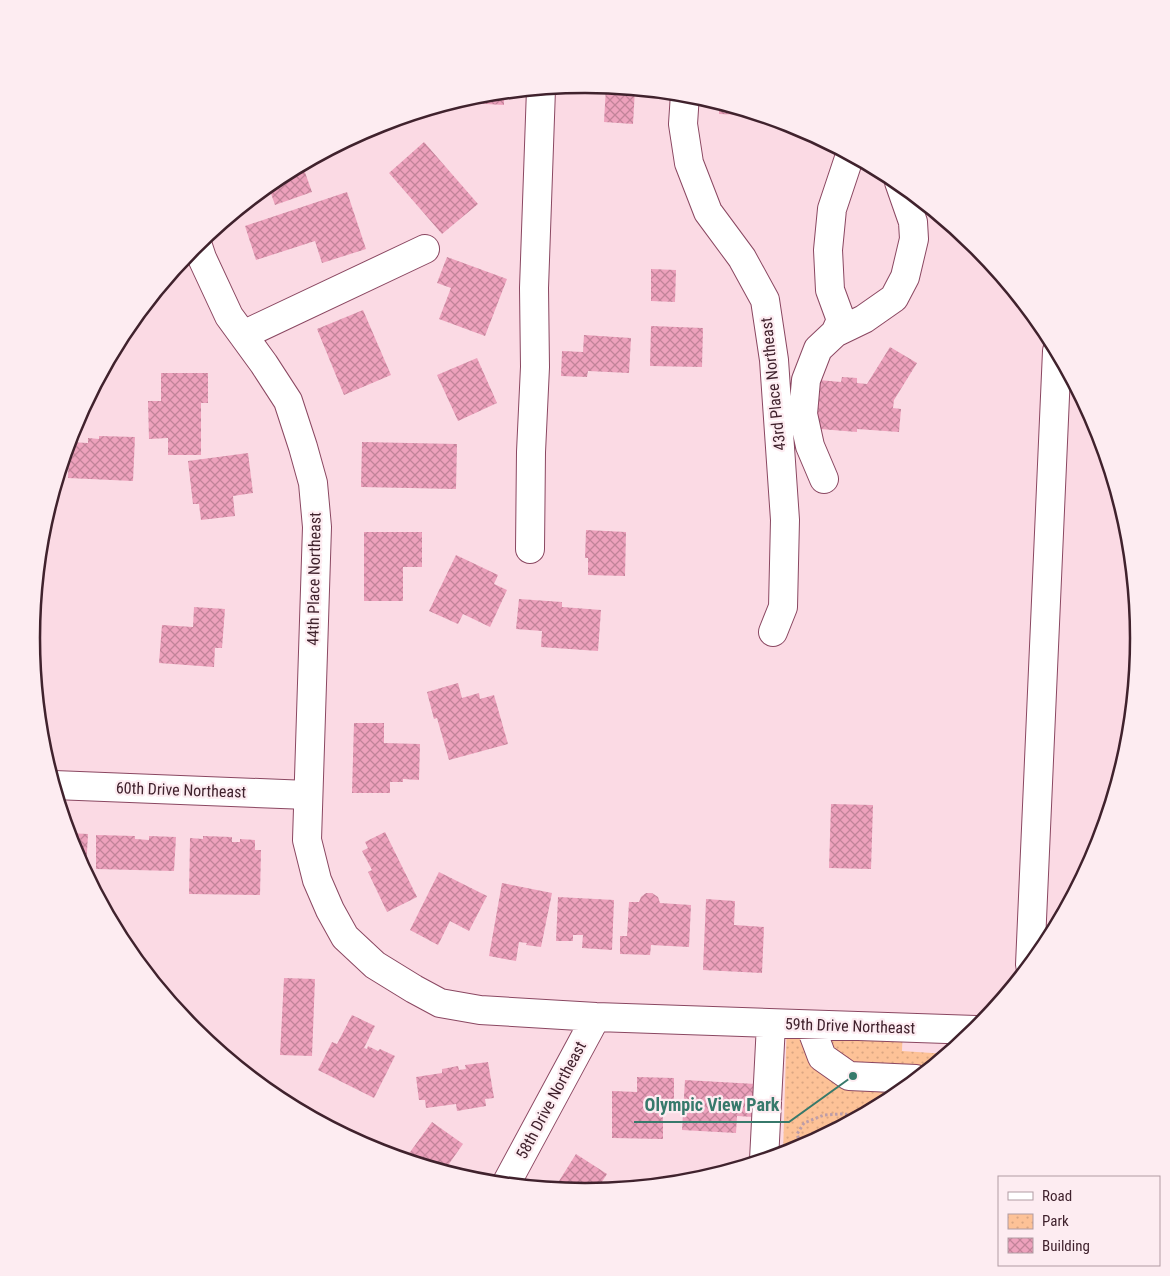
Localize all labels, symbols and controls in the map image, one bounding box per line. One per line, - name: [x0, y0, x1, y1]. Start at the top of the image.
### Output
- street label: 43rd Place Northeast: [757, 316, 789, 452]
- street label: 44th Place Northeast: [303, 512, 325, 646]
- street label: 60th Drive Northeast: [116, 778, 247, 802]
- street label: 59th Drive Northeast: [785, 1014, 916, 1038]
- street label: 58th Drive Northeast: [512, 1038, 590, 1162]
- callout: Olympic View Park: [634, 1089, 789, 1122]
- text: Olympic View Park: [645, 1094, 780, 1115]
- legend: [998, 1176, 1160, 1266]
- text: Road: [1042, 1187, 1072, 1205]
- text: Park: [1042, 1212, 1069, 1230]
- text: Building: [1042, 1237, 1090, 1255]

